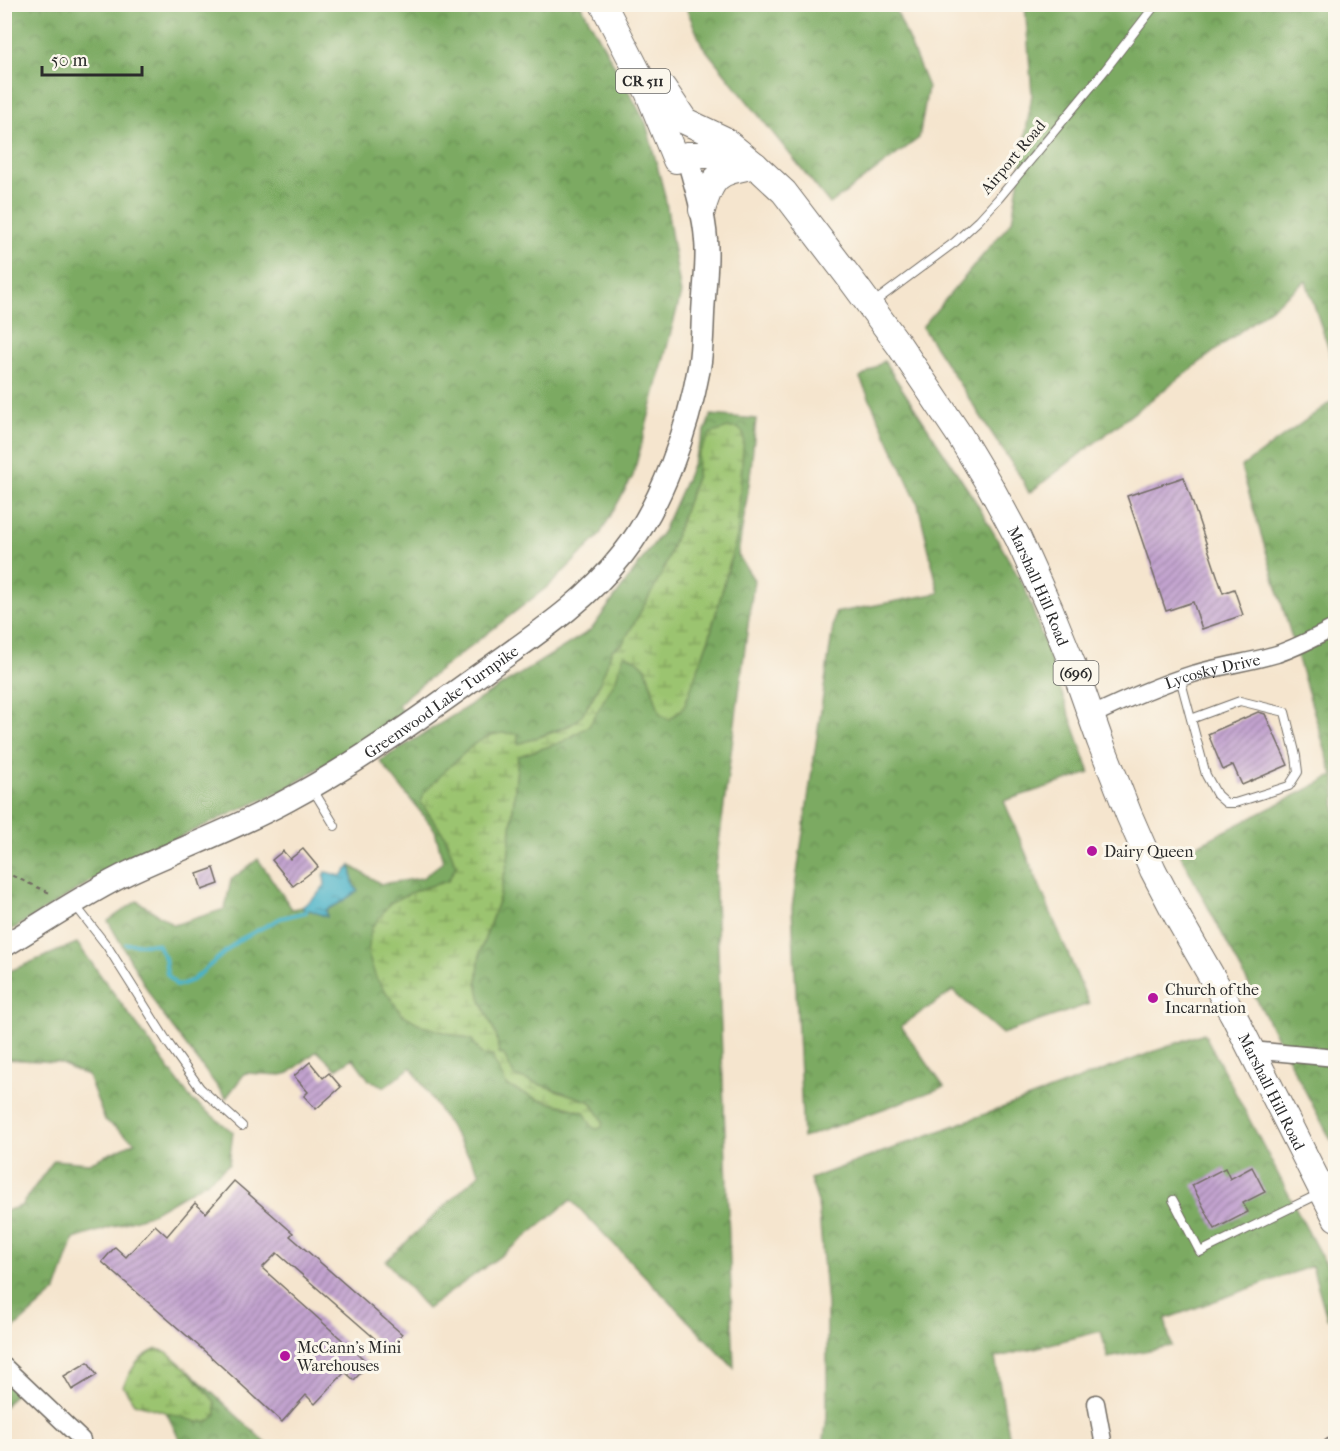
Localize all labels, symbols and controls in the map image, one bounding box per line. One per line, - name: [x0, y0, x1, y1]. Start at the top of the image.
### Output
- scale bar: [42, 39, 142, 77]
- text: 50 m: [51, 50, 88, 71]
- road number: CR 511: [616, 69, 670, 93]
- street label: Airport Road: [976, 116, 1050, 199]
- street label: Marshall Hill Road: [1004, 523, 1073, 649]
- street label: Greenwood Lake Turnpike: [360, 641, 522, 762]
- street label: Lycosky Drive: [1162, 649, 1262, 692]
- road number: (696): [1054, 661, 1098, 685]
- place label: Dairy Queen: [1104, 842, 1194, 861]
- marker: Dairy Queen: [1085, 844, 1099, 858]
- place label: Church of the Incarnation: [1165, 980, 1259, 1017]
- marker: Church of the Incarnation: [1146, 991, 1160, 1005]
- street label: Marshall Hill Road: [1235, 1030, 1310, 1153]
- place label: McCann's Mini Warehouses: [296, 1338, 401, 1375]
- marker: McCann's Mini Warehouses: [278, 1349, 292, 1363]

